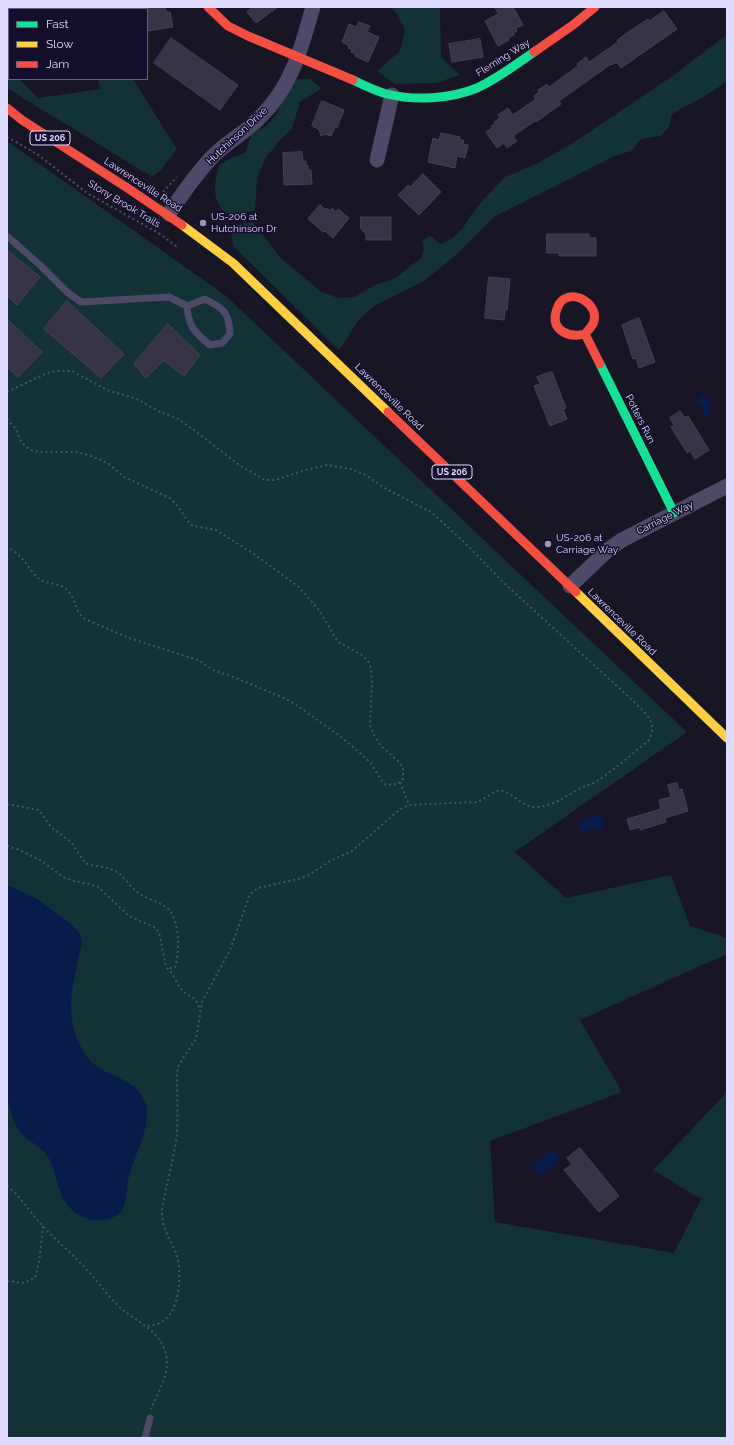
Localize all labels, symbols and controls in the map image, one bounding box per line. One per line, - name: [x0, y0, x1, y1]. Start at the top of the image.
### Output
- legend: [8, 8, 148, 80]
- text: Fast: [46, 17, 69, 31]
- text: Slow: [46, 37, 73, 51]
- street label: Fleming Way: [474, 37, 532, 79]
- text: Jam: [46, 57, 69, 71]
- street label: Hutchinson Drive: [204, 105, 270, 167]
- road number: US 206: [30, 131, 70, 145]
- street label: Lawrenceville Road: [102, 155, 184, 215]
- street label: Stony Brook Trails: [86, 178, 162, 230]
- place label: US-206 at Hutchinson Dr: [211, 211, 277, 234]
- marker: US-206 at Hutchinson Dr: [198, 218, 208, 228]
- street label: Lawrenceville Road: [352, 361, 426, 433]
- street label: Potters Run: [622, 392, 658, 446]
- road number: US 206: [432, 465, 472, 479]
- street label: Carriage Way: [635, 499, 695, 537]
- place label: US-206 at Carriage Way: [556, 532, 618, 556]
- marker: US-206 at Carriage Way: [543, 539, 553, 549]
- street label: Lawrenceville Road: [585, 586, 659, 658]

